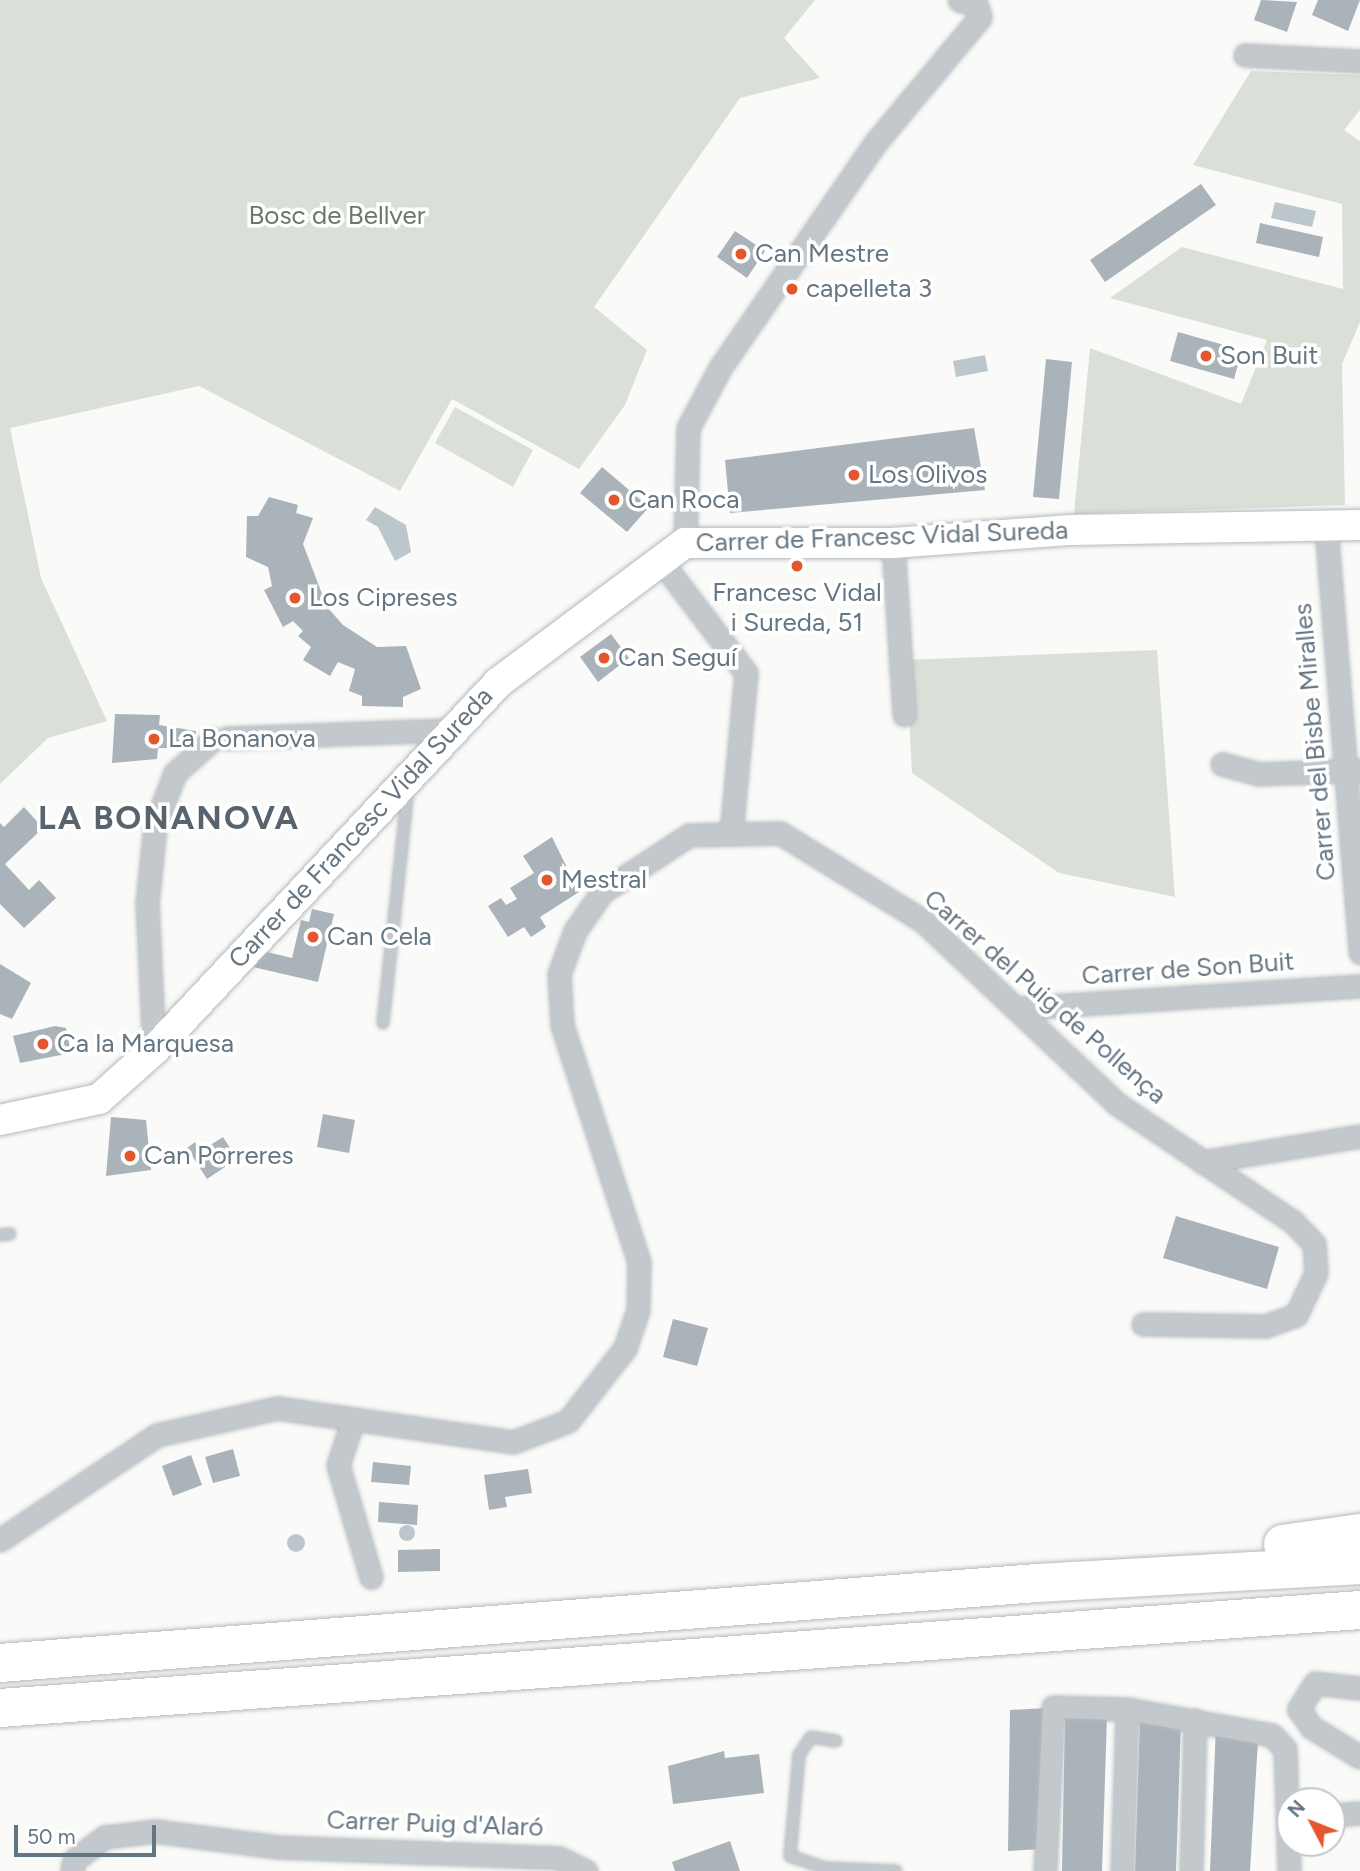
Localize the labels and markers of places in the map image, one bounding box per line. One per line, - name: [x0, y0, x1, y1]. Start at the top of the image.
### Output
- place label: Can Mestre: [755, 238, 889, 270]
- marker: Can Mestre: [733, 246, 749, 262]
- place label: capelleta 3: [806, 273, 932, 305]
- marker: capelleta 3: [784, 281, 800, 297]
- place label: Son Buit: [1220, 340, 1318, 372]
- marker: Son Buit: [1198, 348, 1214, 364]
- place label: Los Olivos: [868, 459, 987, 491]
- marker: Los Olivos: [846, 467, 862, 483]
- place label: Can Roca: [628, 484, 740, 516]
- marker: Can Roca: [606, 492, 622, 508]
- marker: Francesc Vidal i Sureda, 51: [789, 558, 805, 574]
- place label: Francesc Vidal i Sureda, 51: [712, 577, 882, 638]
- place label: Los Cipreses: [309, 582, 458, 614]
- marker: Los Cipreses: [287, 590, 303, 606]
- place label: Can Seguí: [618, 642, 737, 674]
- marker: Can Seguí: [596, 650, 612, 666]
- place label: La Bonanova: [168, 723, 316, 755]
- marker: La Bonanova: [146, 731, 162, 747]
- place label: Mestral: [561, 864, 647, 896]
- marker: Mestral: [539, 872, 555, 888]
- place label: Can Cela: [327, 921, 432, 953]
- marker: Can Cela: [305, 929, 321, 945]
- place label: Ca la Marquesa: [57, 1028, 234, 1060]
- marker: Ca la Marquesa: [35, 1036, 51, 1052]
- place label: Can Porreres: [144, 1140, 294, 1172]
- marker: Can Porreres: [122, 1148, 138, 1164]

